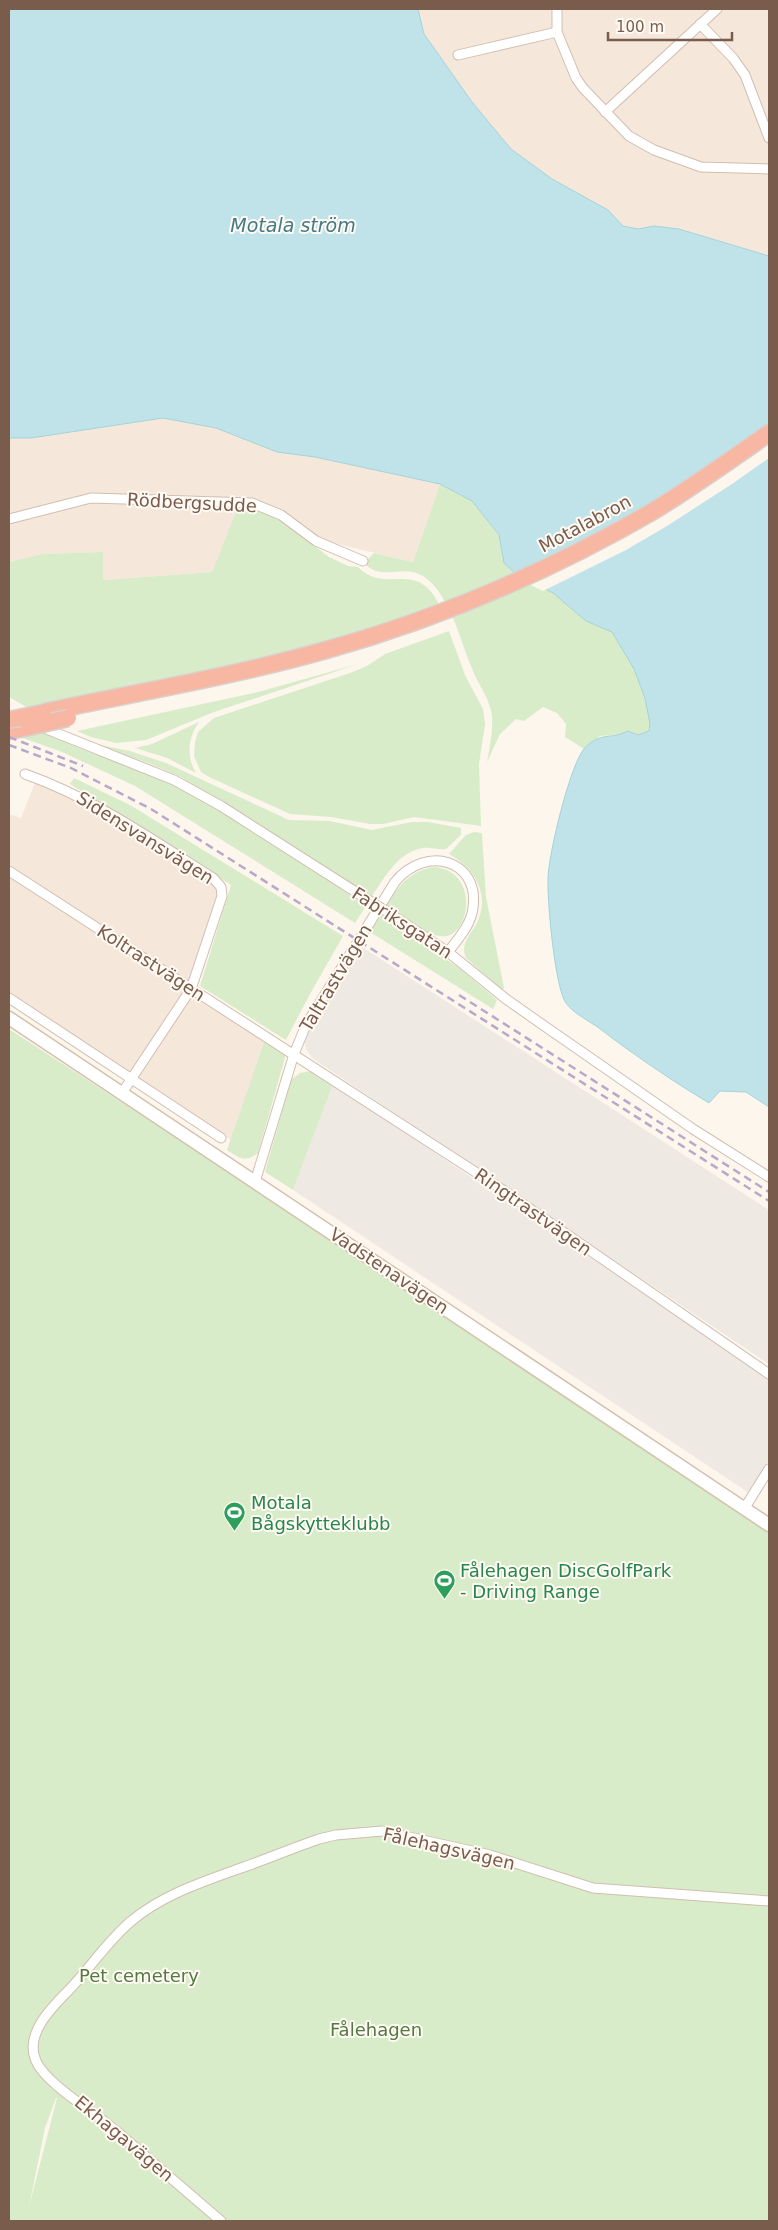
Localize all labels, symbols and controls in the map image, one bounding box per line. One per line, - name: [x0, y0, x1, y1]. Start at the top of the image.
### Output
- scale bar: [608, 10, 732, 42]
- text: 100 m: [616, 18, 664, 36]
- water label: Motala ström: [230, 214, 356, 236]
- street label: Rödbergsudde: [127, 489, 257, 516]
- street label: Motalabron: [535, 490, 635, 557]
- street label: Sidensvansvägen: [73, 787, 218, 888]
- street label: Fabriksgatan: [348, 882, 456, 963]
- street label: Koltrastvägen: [93, 920, 209, 1005]
- street label: Taltrastvägen: [295, 920, 376, 1036]
- street label: Ringtrastvägen: [471, 1163, 596, 1260]
- street label: Vadstenavägen: [326, 1223, 453, 1318]
- place label: Motala Bågskytteklubb: [251, 1492, 391, 1534]
- sports icon: Motala Bågskytteklubb: [223, 1501, 247, 1532]
- place label: Fålehagen DiscGolfPark - Driving Range: [460, 1560, 672, 1602]
- sports icon: Fålehagen DiscGolfPark - Driving Range: [432, 1569, 456, 1600]
- street label: Fålehagsvägen: [381, 1823, 517, 1874]
- park label: Pet cemetery: [79, 1965, 199, 1986]
- park label: Fålehagen: [330, 2019, 422, 2040]
- street label: Ekhagavägen: [71, 2091, 178, 2186]

